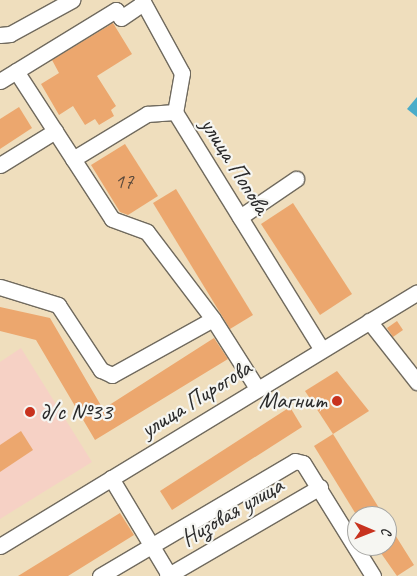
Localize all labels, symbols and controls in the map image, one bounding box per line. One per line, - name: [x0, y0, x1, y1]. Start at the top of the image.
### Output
- street label: улица Попова: [194, 112, 276, 220]
- house number: 17: [115, 168, 133, 194]
- street label: улица Пирогова: [135, 353, 257, 445]
- place label: Магнит: [259, 387, 327, 415]
- marker: Магнит: [331, 395, 343, 407]
- place label: д/с №33: [40, 398, 112, 426]
- marker: д/с №33: [24, 406, 36, 418]
- street label: Низовая улица: [175, 471, 289, 553]
- north arrow: [347, 506, 397, 556]
- text: С: [378, 528, 395, 535]

